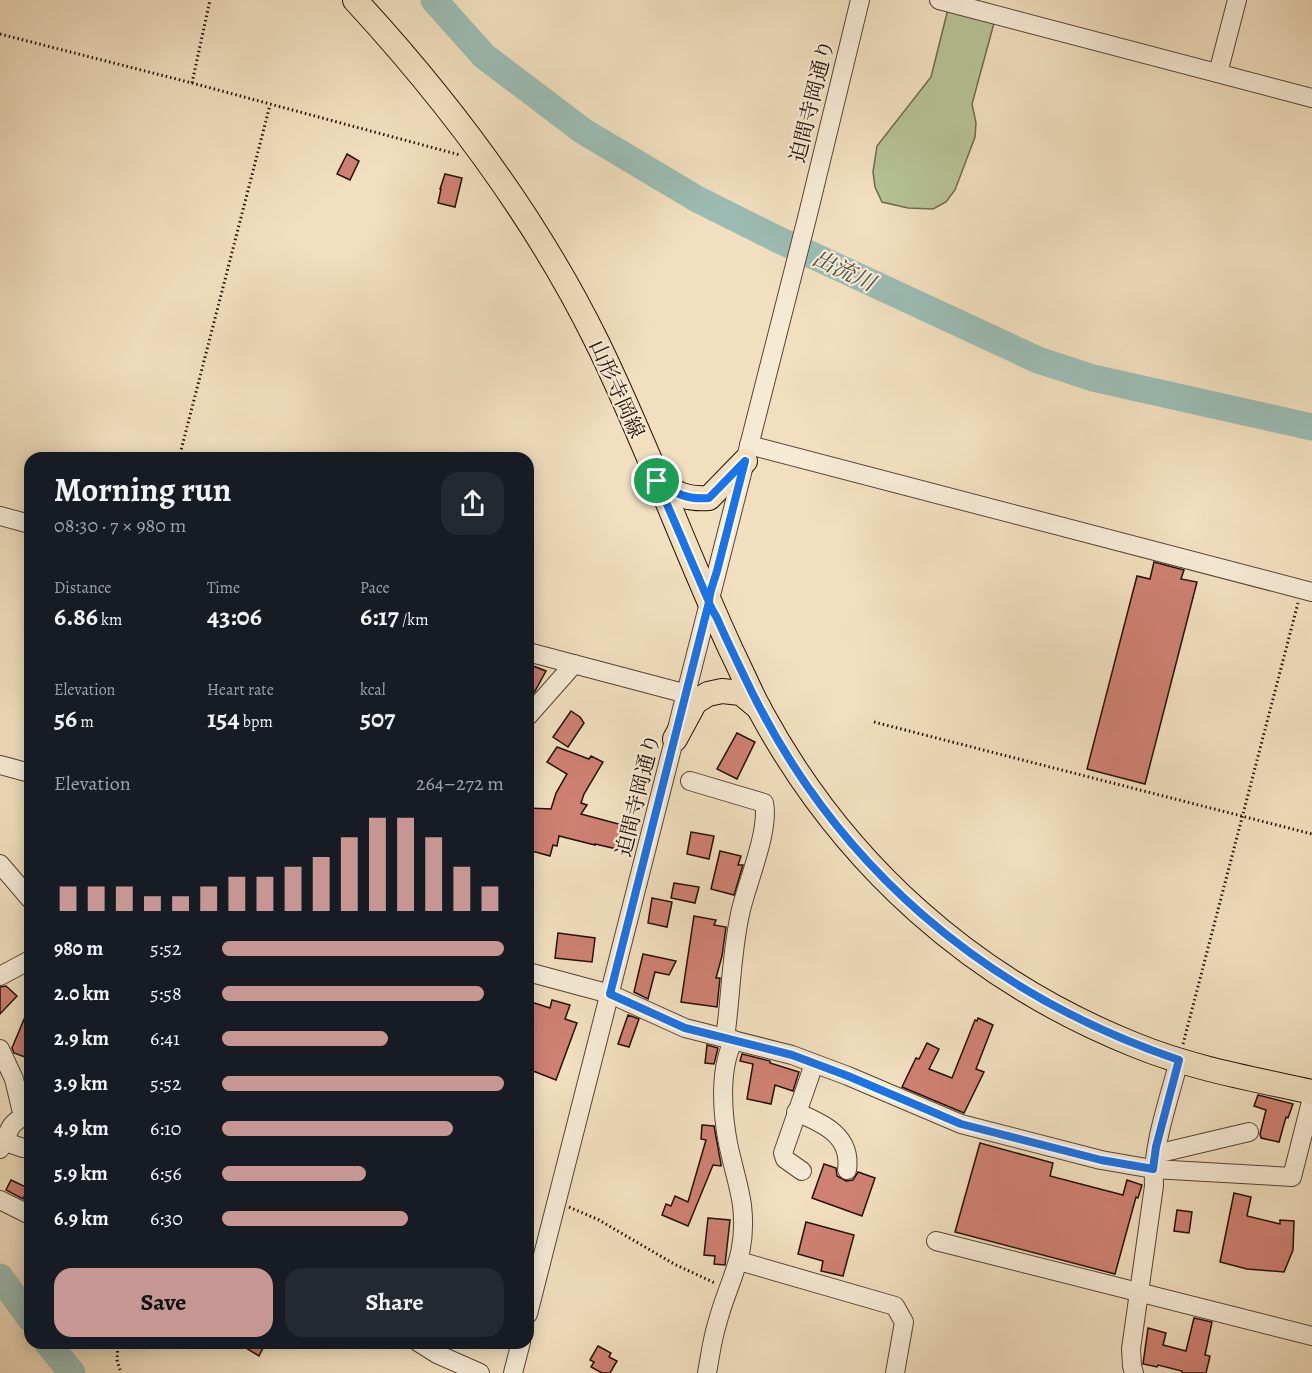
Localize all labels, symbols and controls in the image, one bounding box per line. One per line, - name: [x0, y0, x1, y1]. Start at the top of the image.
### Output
- street label: 迫間寺岡通り: [783, 36, 841, 166]
- water label: 出流川: [807, 243, 882, 299]
- street label: 山形寺岡線: [583, 335, 651, 443]
- pin: [631, 455, 682, 506]
- icon: arrive: [640, 464, 673, 497]
- text: Morning run: [54, 467, 231, 512]
- button: share: [441, 472, 504, 535]
- text: 08:30 · 7 × 980 m: [54, 512, 186, 539]
- text: Distance: [54, 577, 111, 599]
- text: Time: [207, 577, 240, 599]
- text: Pace: [360, 577, 390, 599]
- text: 6.86: [54, 599, 98, 634]
- text: 43:06: [207, 599, 262, 634]
- text: 6:17: [360, 599, 399, 634]
- text: km: [98, 609, 122, 631]
- text: /km: [399, 609, 428, 631]
- text: Elevation: [54, 679, 115, 701]
- text: Heart rate: [207, 679, 274, 701]
- text: kcal: [360, 679, 386, 701]
- text: 56: [54, 701, 77, 736]
- text: 154: [207, 701, 240, 736]
- text: 507: [360, 701, 395, 736]
- text: m: [77, 711, 94, 733]
- text: bpm: [240, 711, 273, 733]
- street label: 迫間寺岡通り: [609, 730, 667, 860]
- text: Elevation: [54, 770, 131, 797]
- text: 264–272 m: [416, 770, 504, 797]
- text: 980 m: [54, 935, 103, 962]
- text: 5:52: [150, 935, 181, 962]
- text: 2.0 km: [54, 980, 110, 1007]
- text: 5:58: [150, 980, 182, 1007]
- text: 2.9 km: [54, 1025, 109, 1052]
- text: 6:41: [150, 1025, 180, 1052]
- text: 3.9 km: [54, 1070, 108, 1097]
- text: 5:52: [150, 1070, 181, 1097]
- text: 4.9 km: [54, 1115, 109, 1142]
- text: 6:10: [150, 1115, 182, 1142]
- text: 5.9 km: [54, 1160, 108, 1187]
- text: 6:56: [150, 1160, 182, 1187]
- text: 6.9 km: [54, 1205, 109, 1232]
- text: 6:30: [150, 1205, 183, 1232]
- button: Save: [54, 1268, 273, 1337]
- button: Share: [285, 1268, 504, 1337]

